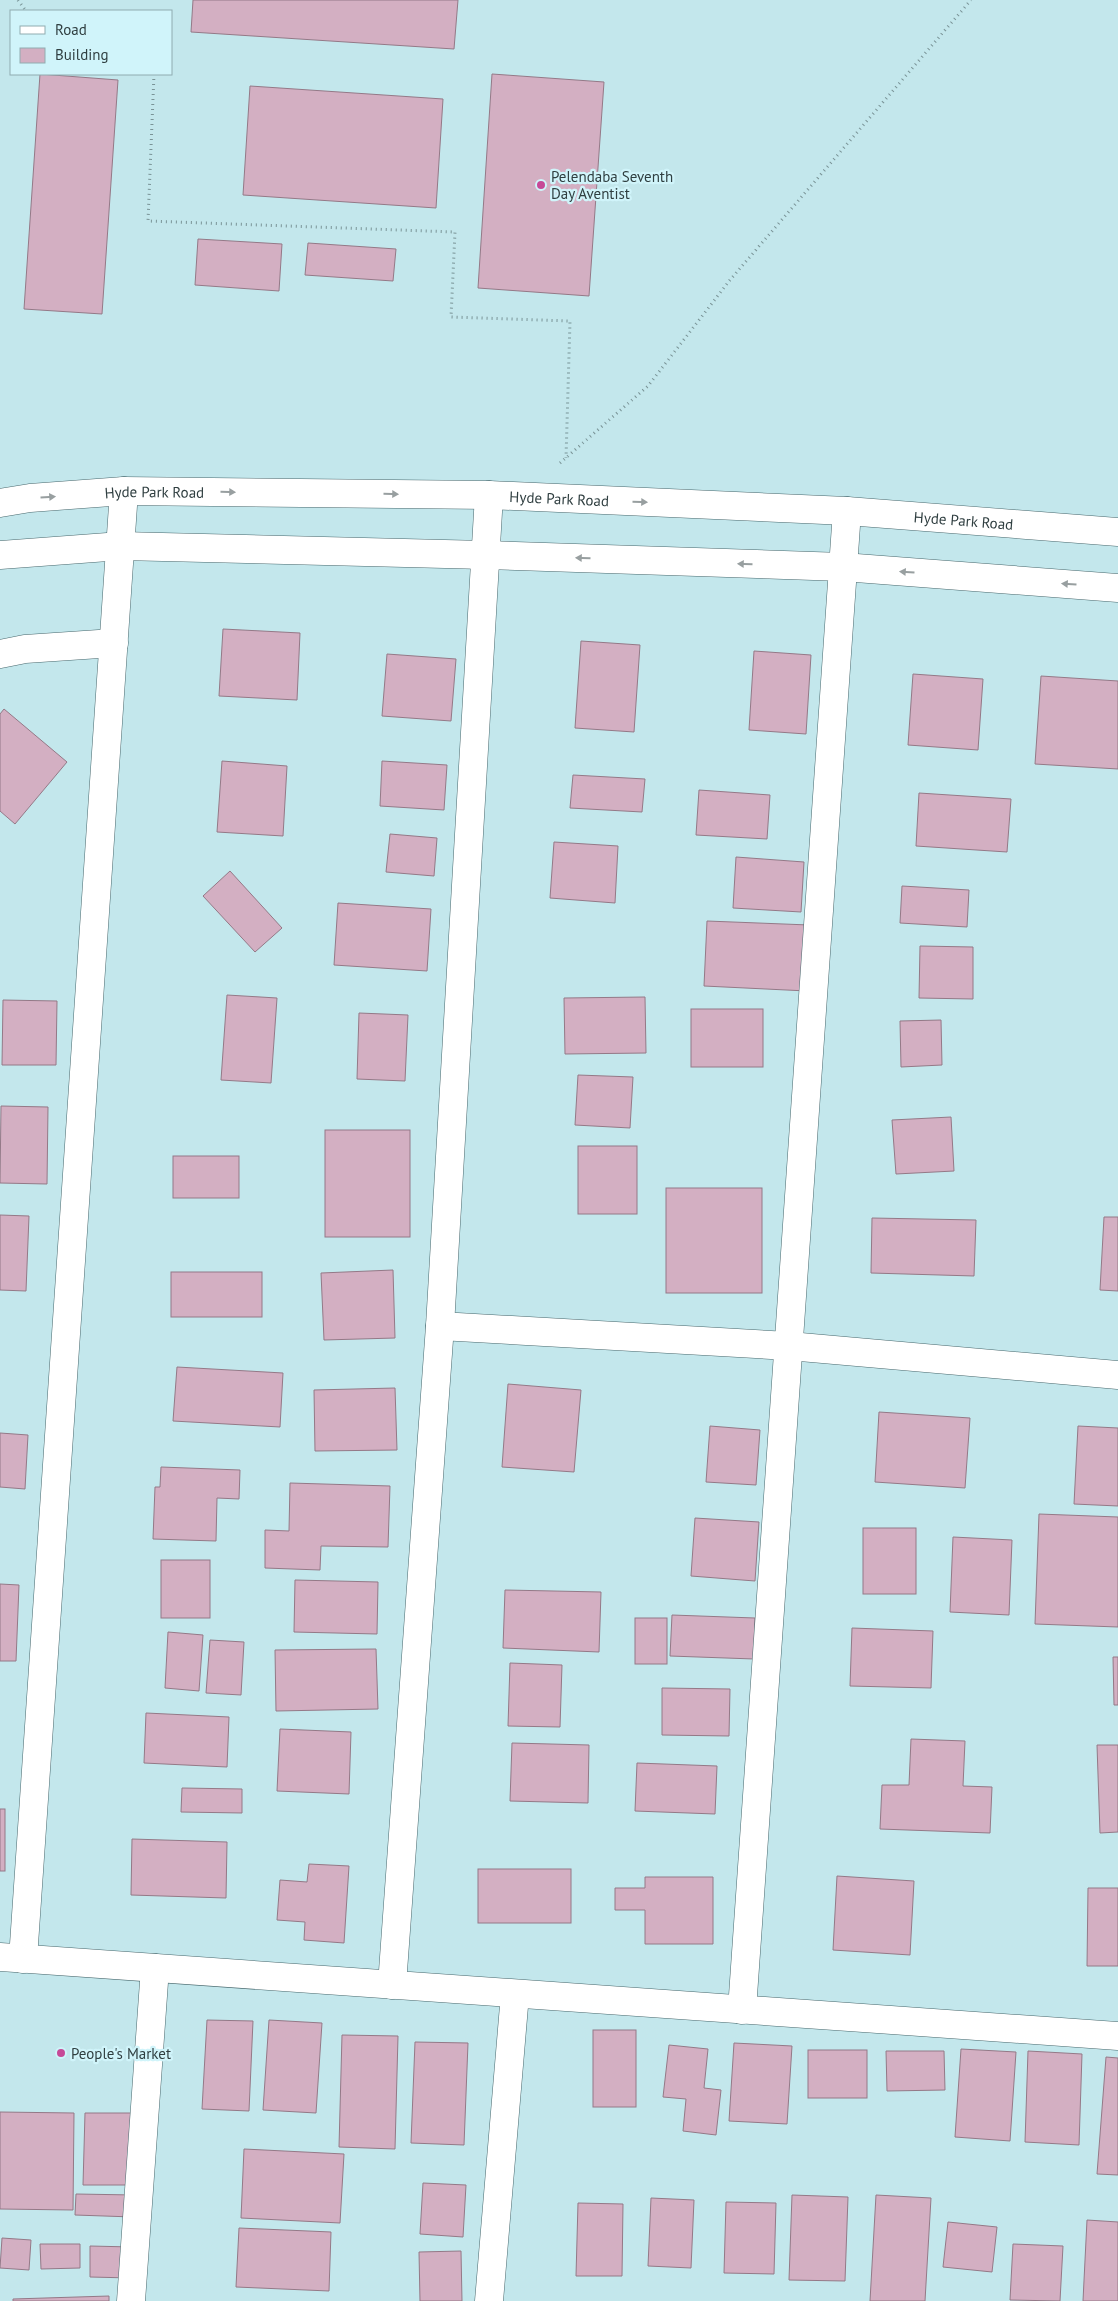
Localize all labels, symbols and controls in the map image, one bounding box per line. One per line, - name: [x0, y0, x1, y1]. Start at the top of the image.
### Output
- legend: [10, 10, 172, 75]
- text: Road: [55, 20, 87, 39]
- text: Building: [55, 45, 109, 64]
- place label: Pelendaba Seventh Day Aventist: [551, 167, 673, 203]
- marker: Pelendaba Seventh Day Aventist: [535, 179, 547, 191]
- street label: Hyde Park Road: [104, 481, 204, 502]
- street label: Hyde Park Road: [509, 486, 610, 510]
- one-way arrow: [220, 488, 236, 496]
- one-way arrow: [383, 490, 399, 498]
- one-way arrow: [41, 493, 57, 501]
- one-way arrow: [633, 498, 649, 506]
- street label: Hyde Park Road: [913, 507, 1014, 533]
- one-way arrow: [574, 554, 590, 562]
- one-way arrow: [737, 560, 753, 568]
- one-way arrow: [899, 568, 915, 576]
- one-way arrow: [1061, 580, 1077, 588]
- place label: People's Market: [71, 2044, 171, 2063]
- marker: People's Market: [55, 2047, 67, 2059]

